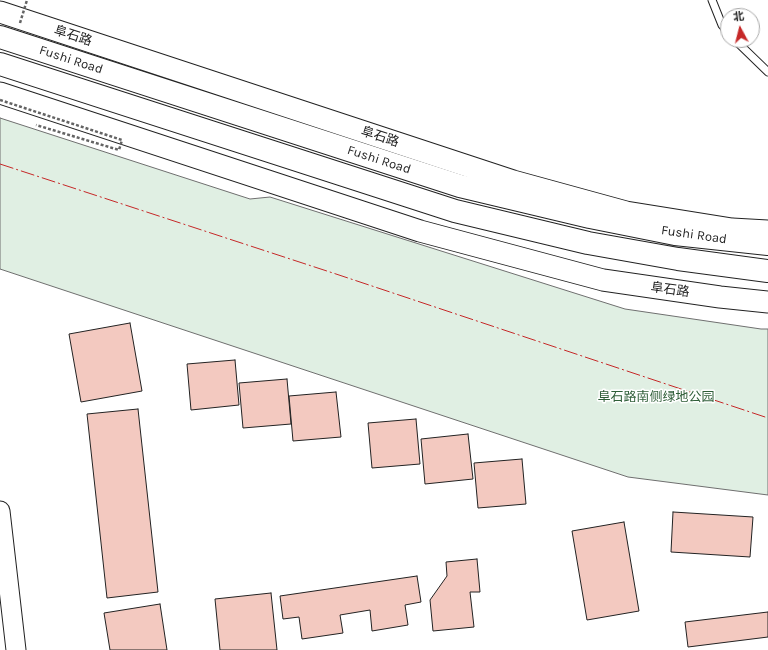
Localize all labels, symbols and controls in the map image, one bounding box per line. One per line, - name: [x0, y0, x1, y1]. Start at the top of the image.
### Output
- north arrow: [720, 8, 760, 48]
- text: 北: [732, 9, 745, 24]
- street label: 阜石路: [52, 23, 94, 49]
- street label: Fushi Road: [37, 42, 105, 78]
- street label: 阜石路: [359, 124, 401, 150]
- street label: Fushi Road: [345, 142, 413, 178]
- street label: Fushi Road: [660, 223, 728, 247]
- street label: 阜石路: [650, 280, 690, 300]
- park label: 阜石路南侧绿地公园: [598, 389, 714, 405]

